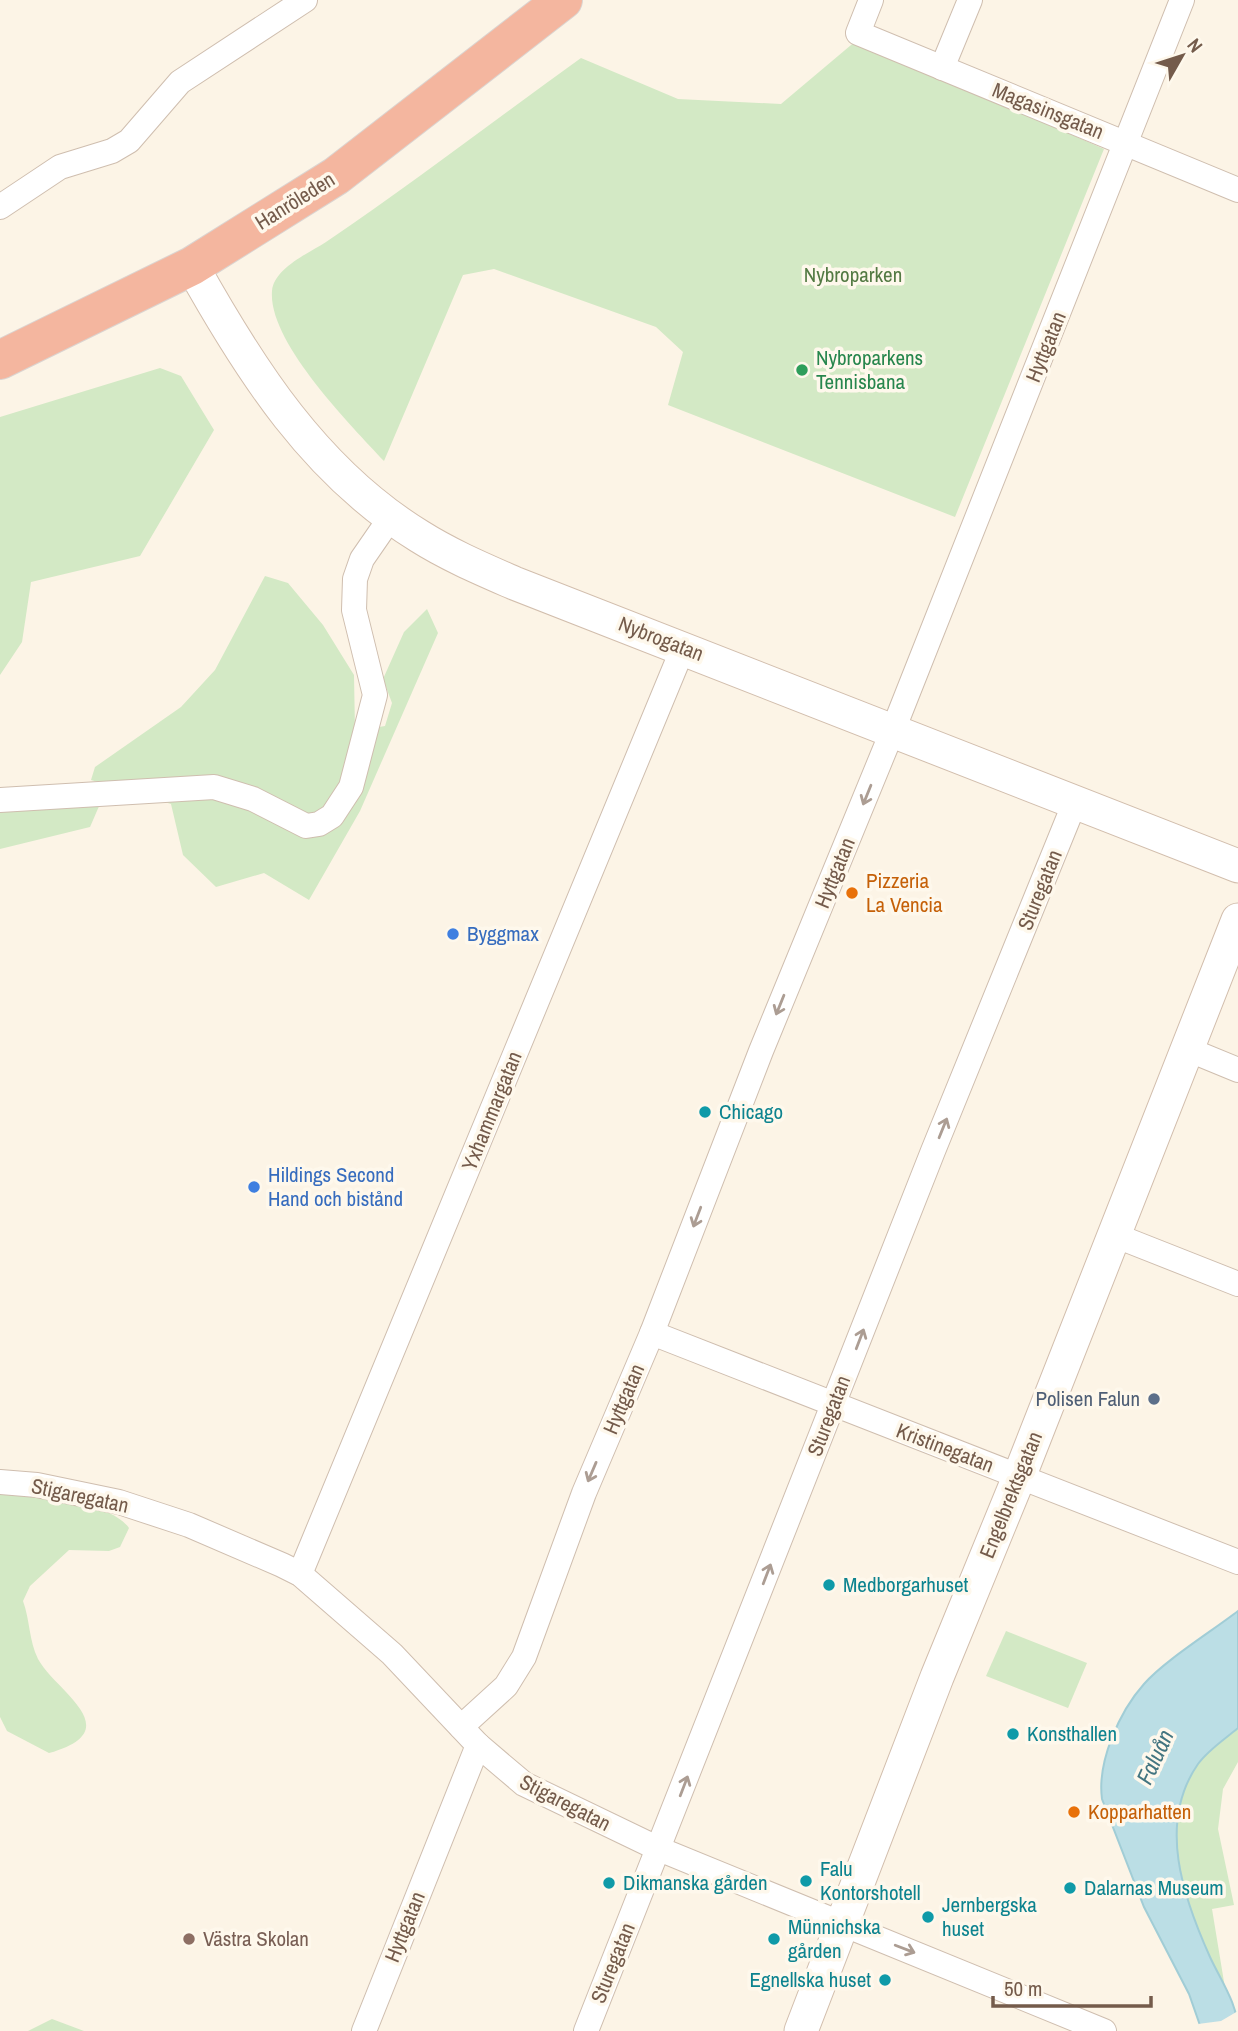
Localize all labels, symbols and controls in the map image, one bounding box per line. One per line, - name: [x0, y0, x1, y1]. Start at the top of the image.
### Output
- north arrow: [1147, 21, 1217, 91]
- text: N: [1182, 33, 1209, 58]
- street label: Magasinsgatan: [988, 75, 1108, 146]
- street label: Hanröleden: [249, 165, 340, 236]
- park label: Nybroparken: [804, 260, 902, 289]
- street label: Hyttgatan: [1018, 307, 1073, 386]
- place label: Nybroparkens Tennisbana: [816, 343, 923, 396]
- marker: Nybroparkens Tennisbana: [794, 362, 810, 378]
- street label: Nybrogatan: [614, 609, 708, 668]
- one-way arrow: [860, 783, 873, 805]
- street label: Hyttgatan: [807, 833, 862, 912]
- street label: Sturegatan: [1010, 845, 1069, 934]
- place label: Pizzeria La Vencia: [866, 866, 943, 919]
- marker: Pizzeria La Vencia: [844, 885, 860, 901]
- place label: Byggmax: [467, 919, 539, 948]
- marker: Byggmax: [445, 926, 461, 942]
- one-way arrow: [773, 994, 786, 1015]
- street label: Yxhammargatan: [454, 1047, 529, 1175]
- place label: Chicago: [719, 1097, 783, 1126]
- marker: Chicago: [697, 1104, 713, 1120]
- one-way arrow: [937, 1117, 950, 1139]
- place label: Hildings Second Hand och bistånd: [268, 1160, 403, 1213]
- marker: Hildings Second Hand och bistånd: [246, 1179, 262, 1195]
- one-way arrow: [690, 1205, 702, 1227]
- one-way arrow: [854, 1329, 867, 1351]
- street label: Hyttgatan: [596, 1359, 651, 1438]
- street label: Sturegatan: [800, 1371, 857, 1460]
- place label: Polisen Falun: [1036, 1384, 1140, 1413]
- marker: Polisen Falun: [1146, 1391, 1162, 1407]
- street label: Kristinegatan: [892, 1416, 998, 1479]
- street label: Engelbrektsgatan: [972, 1427, 1049, 1562]
- one-way arrow: [585, 1461, 598, 1483]
- street label: Stigaregatan: [29, 1471, 131, 1520]
- one-way arrow: [762, 1563, 775, 1585]
- place label: Medborgarhuset: [843, 1570, 969, 1599]
- marker: Medborgarhuset: [821, 1577, 837, 1593]
- place label: Konsthallen: [1027, 1719, 1117, 1748]
- water label: Faluån: [1128, 1724, 1181, 1789]
- marker: Konsthallen: [1005, 1726, 1021, 1742]
- street label: Stigaregatan: [515, 1767, 616, 1838]
- one-way arrow: [679, 1775, 692, 1797]
- place label: Kopparhatten: [1088, 1797, 1191, 1826]
- marker: Kopparhatten: [1066, 1804, 1082, 1820]
- place label: Falu Kontorshotell: [820, 1854, 921, 1907]
- place label: Dikmanska gården: [623, 1868, 768, 1897]
- marker: Falu Kontorshotell: [798, 1873, 814, 1889]
- place label: Dalarnas Museum: [1084, 1873, 1224, 1902]
- marker: Dikmanska gården: [601, 1875, 617, 1891]
- marker: Dalarnas Museum: [1062, 1880, 1078, 1896]
- street label: Hyttgatan: [377, 1887, 432, 1966]
- place label: Jernbergska huset: [942, 1890, 1037, 1943]
- marker: Jernbergska huset: [920, 1909, 936, 1925]
- place label: Münnichska gården: [788, 1912, 881, 1965]
- street label: Sturegatan: [583, 1918, 642, 2007]
- place label: Västra Skolan: [203, 1924, 309, 1953]
- marker: Västra Skolan: [181, 1931, 197, 1947]
- marker: Münnichska gården: [766, 1931, 782, 1947]
- one-way arrow: [893, 1944, 915, 1957]
- place label: Egnellska huset: [749, 1965, 871, 1994]
- scale bar: [993, 1965, 1150, 2009]
- marker: Egnellska huset: [877, 1972, 893, 1988]
- text: 50 m: [1004, 1974, 1042, 2003]

